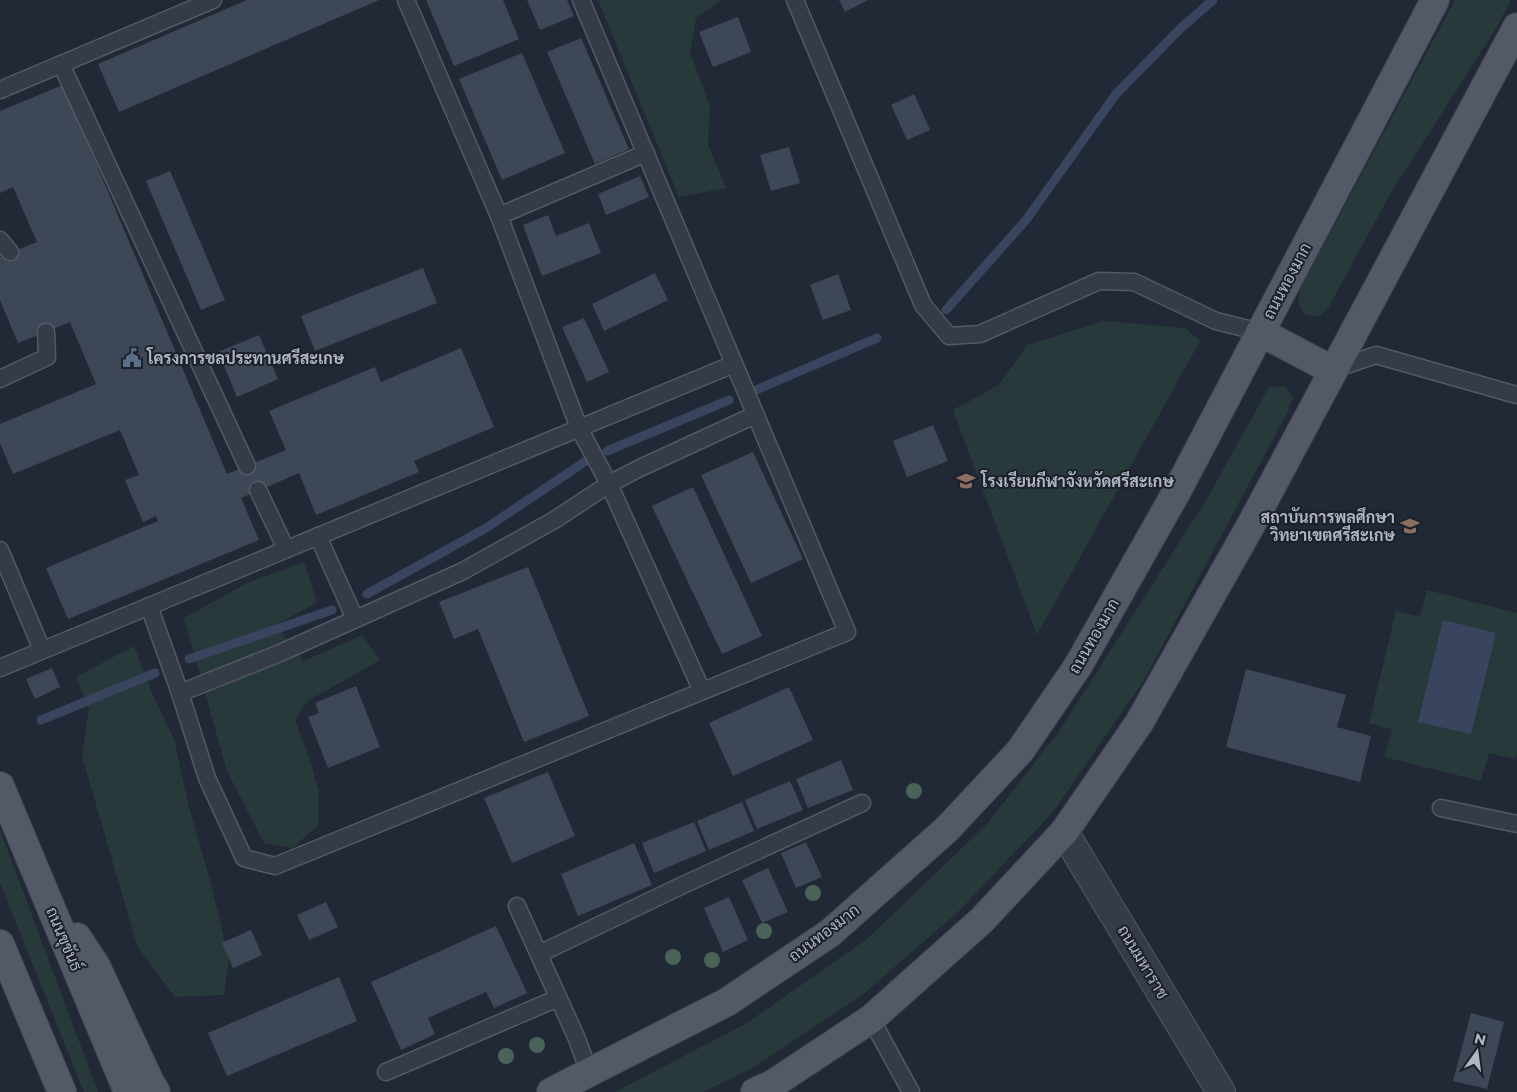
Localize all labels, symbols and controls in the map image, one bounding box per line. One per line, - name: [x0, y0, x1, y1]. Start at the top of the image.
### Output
- street label: ถนนทองมาก: [1259, 240, 1315, 322]
- public building icon: โครงการชลประทานศรีสะเกษ: [121, 347, 143, 369]
- place label: โครงการชลประทานศรีสะเกษ: [146, 347, 345, 368]
- school or university icon: โรงเรียนกีฬาจังหวัดศรีสะเกษ: [955, 470, 977, 492]
- place label: โรงเรียนกีฬาจังหวัดศรีสะเกษ: [980, 470, 1174, 491]
- place label: สถาบันการพลศึกษา วิทยาเขตศรีสะเกษ: [1261, 507, 1396, 545]
- school or university icon: สถาบันการพลศึกษา วิทยาเขตศรีสะเกษ: [1399, 515, 1421, 537]
- street label: ถนนทองมาก: [1065, 595, 1123, 677]
- street label: ถนนทองมาก: [785, 900, 863, 966]
- street label: ถนนขุขันธ์: [40, 903, 89, 975]
- street label: ถนนมหาราช: [1114, 922, 1172, 1002]
- north arrow: [1452, 1027, 1502, 1077]
- text: N: [1472, 1029, 1488, 1049]

